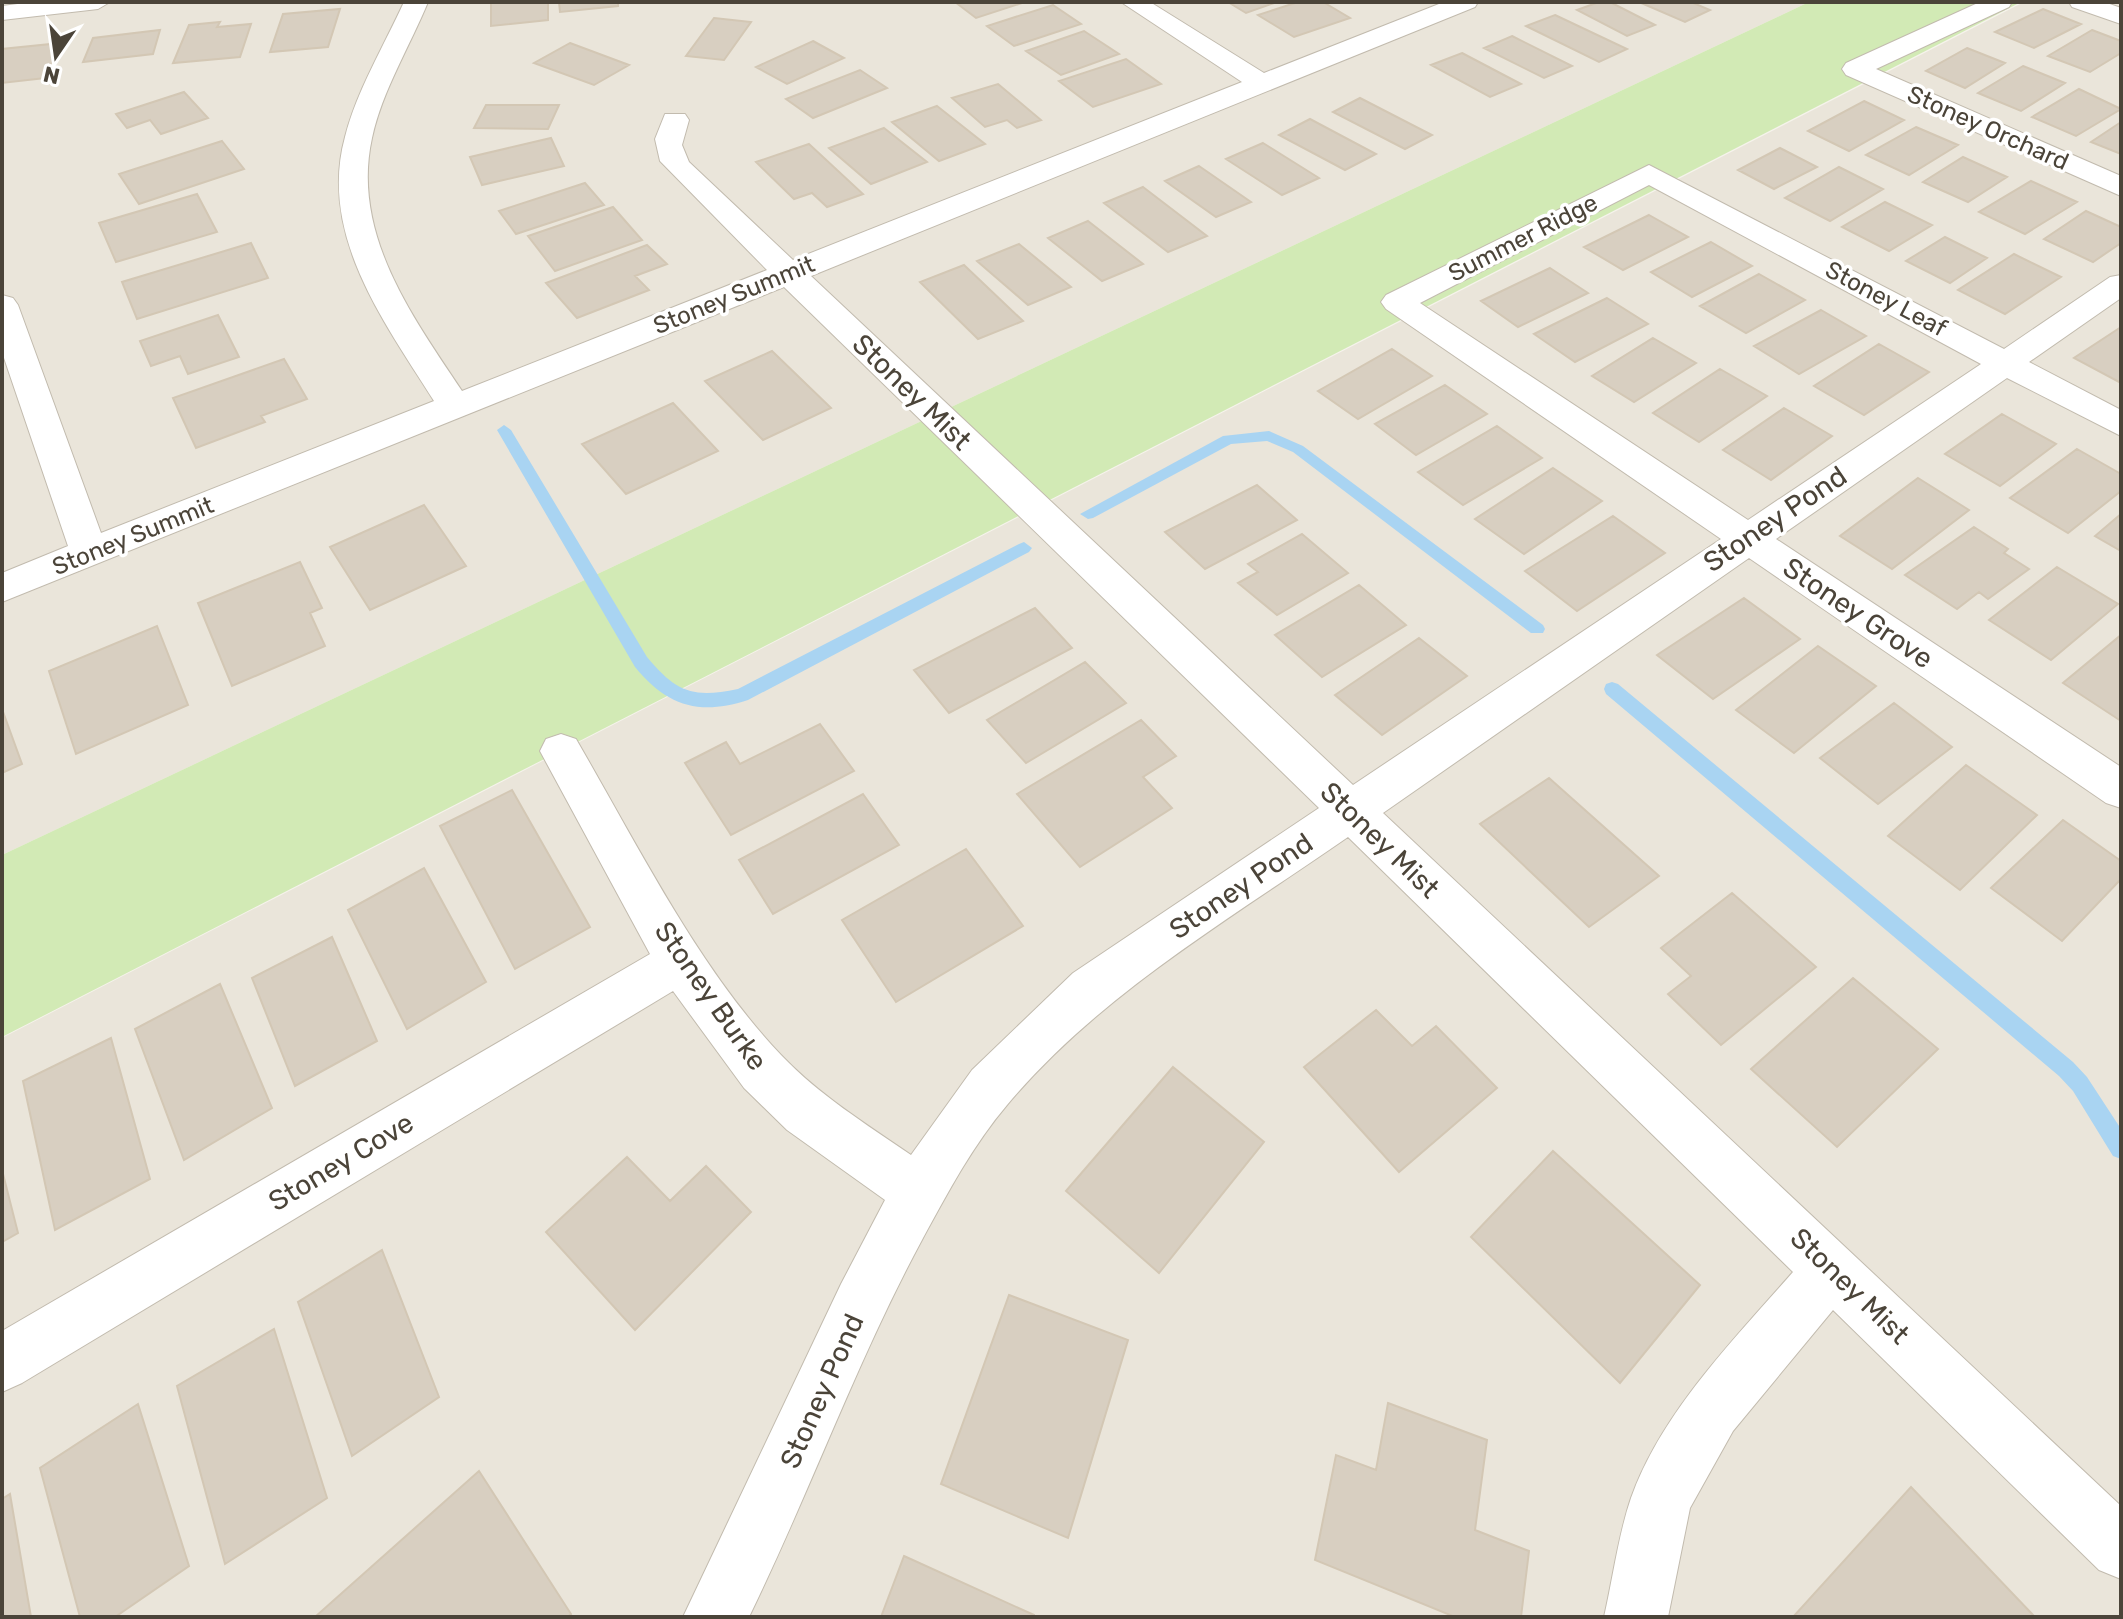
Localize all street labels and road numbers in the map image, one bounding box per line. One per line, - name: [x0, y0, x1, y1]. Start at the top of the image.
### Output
- street label: Stoney Orchard: [1903, 80, 2073, 176]
- street label: Summer Ridge: [1444, 188, 1602, 288]
- street label: Stoney Summit: [649, 250, 819, 340]
- street label: Stoney Leaf: [1821, 255, 1952, 343]
- street label: Stoney Mist: [846, 327, 978, 457]
- street label: Stoney Pond: [1697, 459, 1853, 579]
- street label: Stoney Summit: [48, 491, 218, 581]
- street label: Stoney Grove: [1777, 551, 1939, 675]
- street label: Stoney Mist: [1314, 775, 1446, 905]
- street label: Stoney Pond: [1163, 826, 1319, 946]
- street label: Stoney Burke: [648, 915, 774, 1077]
- street label: Stoney Cove: [263, 1106, 419, 1218]
- street label: Stoney Mist: [1784, 1221, 1916, 1351]
- street label: Stoney Pond: [773, 1309, 871, 1473]

